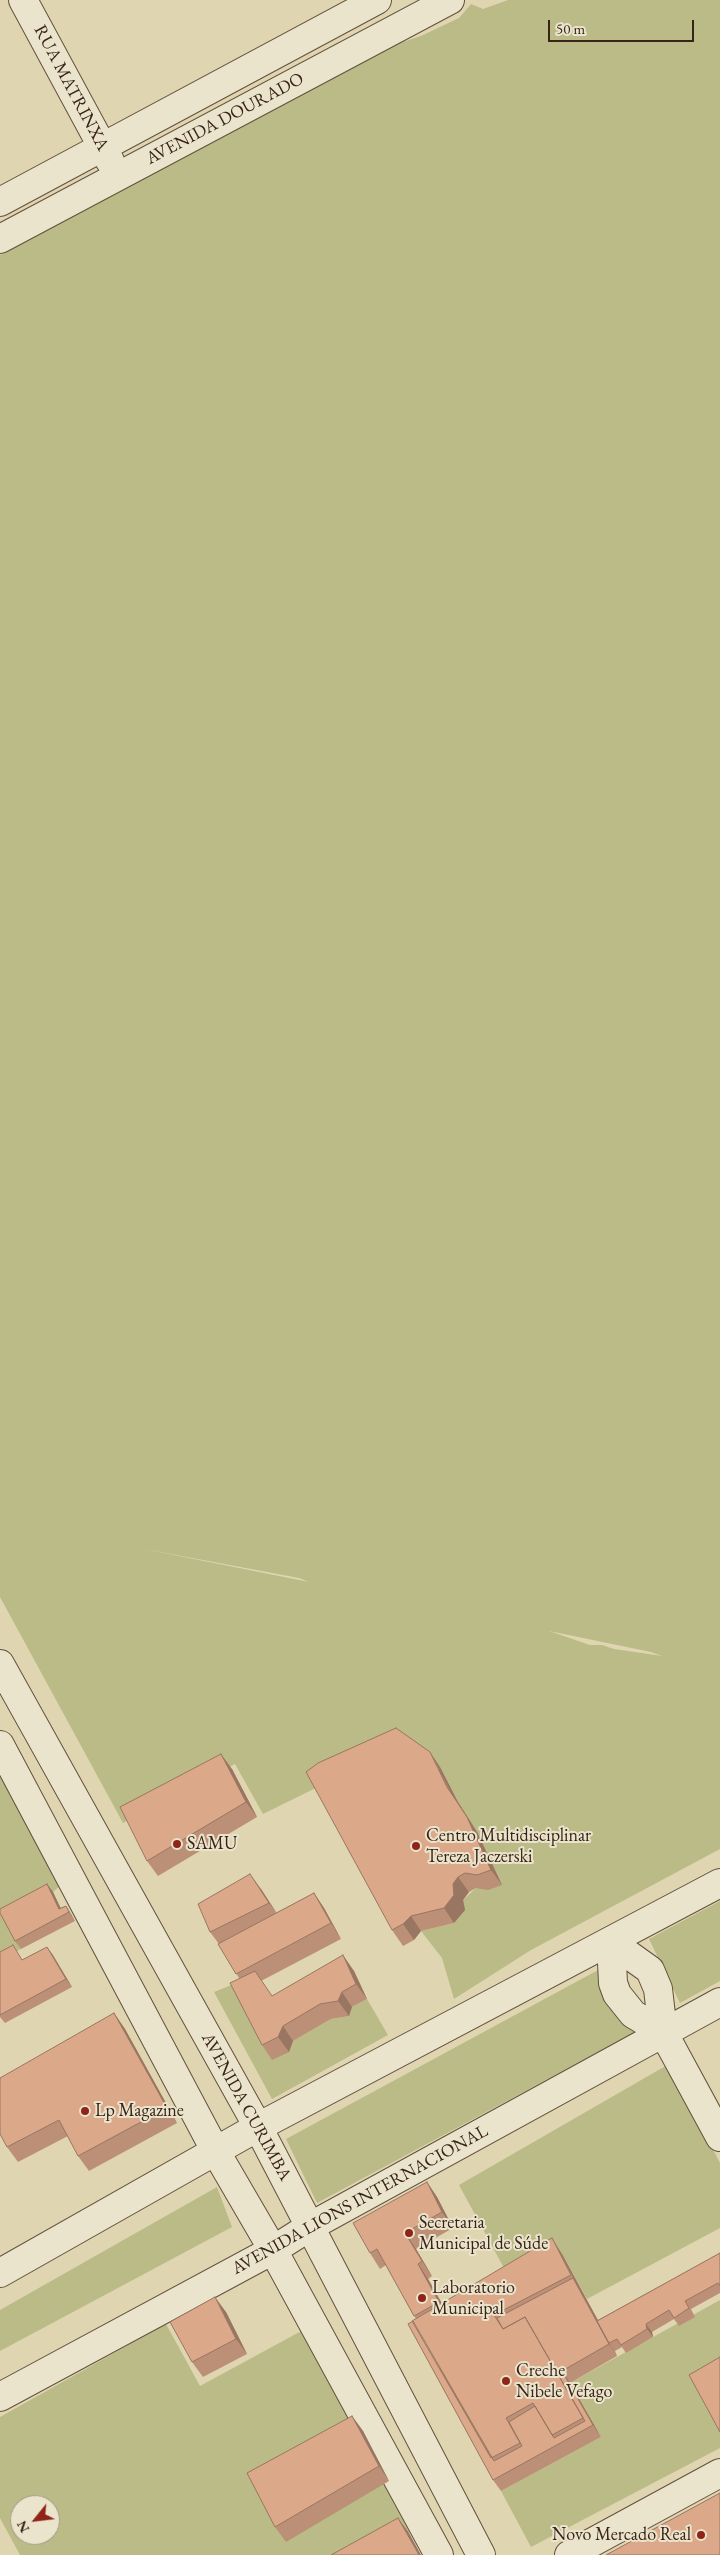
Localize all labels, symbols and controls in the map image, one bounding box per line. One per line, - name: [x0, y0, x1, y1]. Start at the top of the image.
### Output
- scale bar: [550, 10, 696, 42]
- text: 50 m: [556, 19, 585, 38]
- street label: RUA MATRINXA: [29, 21, 113, 155]
- street label: AVENIDA DOURADO: [142, 68, 308, 170]
- place label: Centro Multidisciplinar Tereza Jaczerski: [426, 1825, 591, 1868]
- place label: SAMU: [187, 1833, 237, 1855]
- marker: SAMU: [171, 1838, 183, 1850]
- marker: Centro Multidisciplinar Tereza Jaczerski: [410, 1840, 422, 1852]
- street label: AVENIDA CURIMBA: [196, 2029, 296, 2185]
- place label: Lp Magazine: [95, 2100, 184, 2122]
- marker: Lp Magazine: [79, 2105, 91, 2117]
- street label: AVENIDA LIONS INTERNACIONAL: [228, 2120, 492, 2280]
- place label: Secretaria Municipal de Súde: [419, 2212, 548, 2254]
- marker: Secretaria Municipal de Súde: [403, 2227, 415, 2239]
- place label: Laboratorio Municipal: [432, 2277, 515, 2320]
- marker: Laboratorio Municipal: [416, 2292, 428, 2304]
- place label: Creche Nibele Vefago: [516, 2360, 612, 2402]
- marker: Creche Nibele Vefago: [500, 2375, 512, 2387]
- north arrow: [10, 2495, 60, 2545]
- text: N: [12, 2517, 33, 2536]
- place label: Novo Mercado Real: [552, 2524, 691, 2546]
- marker: Novo Mercado Real: [695, 2529, 707, 2541]

